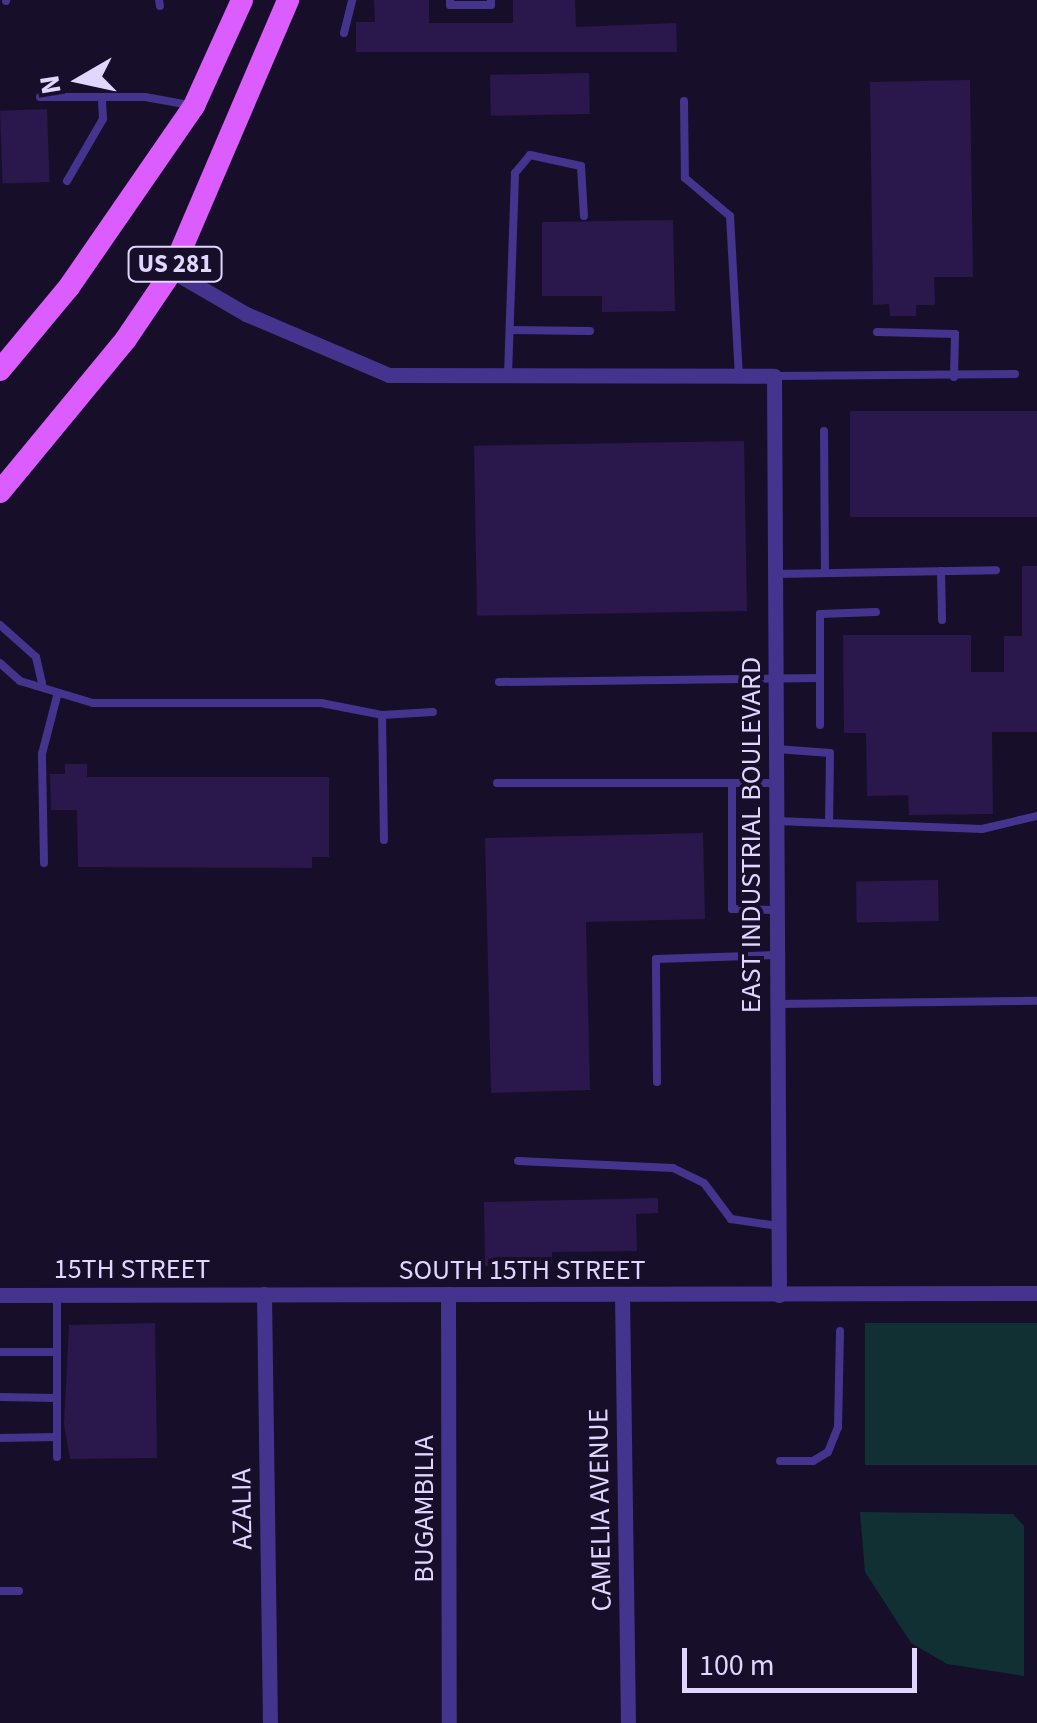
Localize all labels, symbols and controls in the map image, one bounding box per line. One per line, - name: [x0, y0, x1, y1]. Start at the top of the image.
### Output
- north arrow: [30, 30, 130, 130]
- text: N: [29, 72, 72, 97]
- road number: US 281: [128, 244, 222, 284]
- street label: EAST INDUSTRIAL BOULEVARD: [734, 657, 768, 1013]
- street label: 15TH STREET: [54, 1252, 210, 1286]
- street label: SOUTH 15TH STREET: [398, 1253, 646, 1287]
- street label: CAMELIA AVENUE: [581, 1408, 619, 1612]
- street label: BUGAMBILIA: [407, 1435, 441, 1583]
- street label: AZALIA: [224, 1468, 260, 1550]
- scale bar: [687, 1628, 922, 1690]
- text: 100 m: [699, 1644, 775, 1687]

